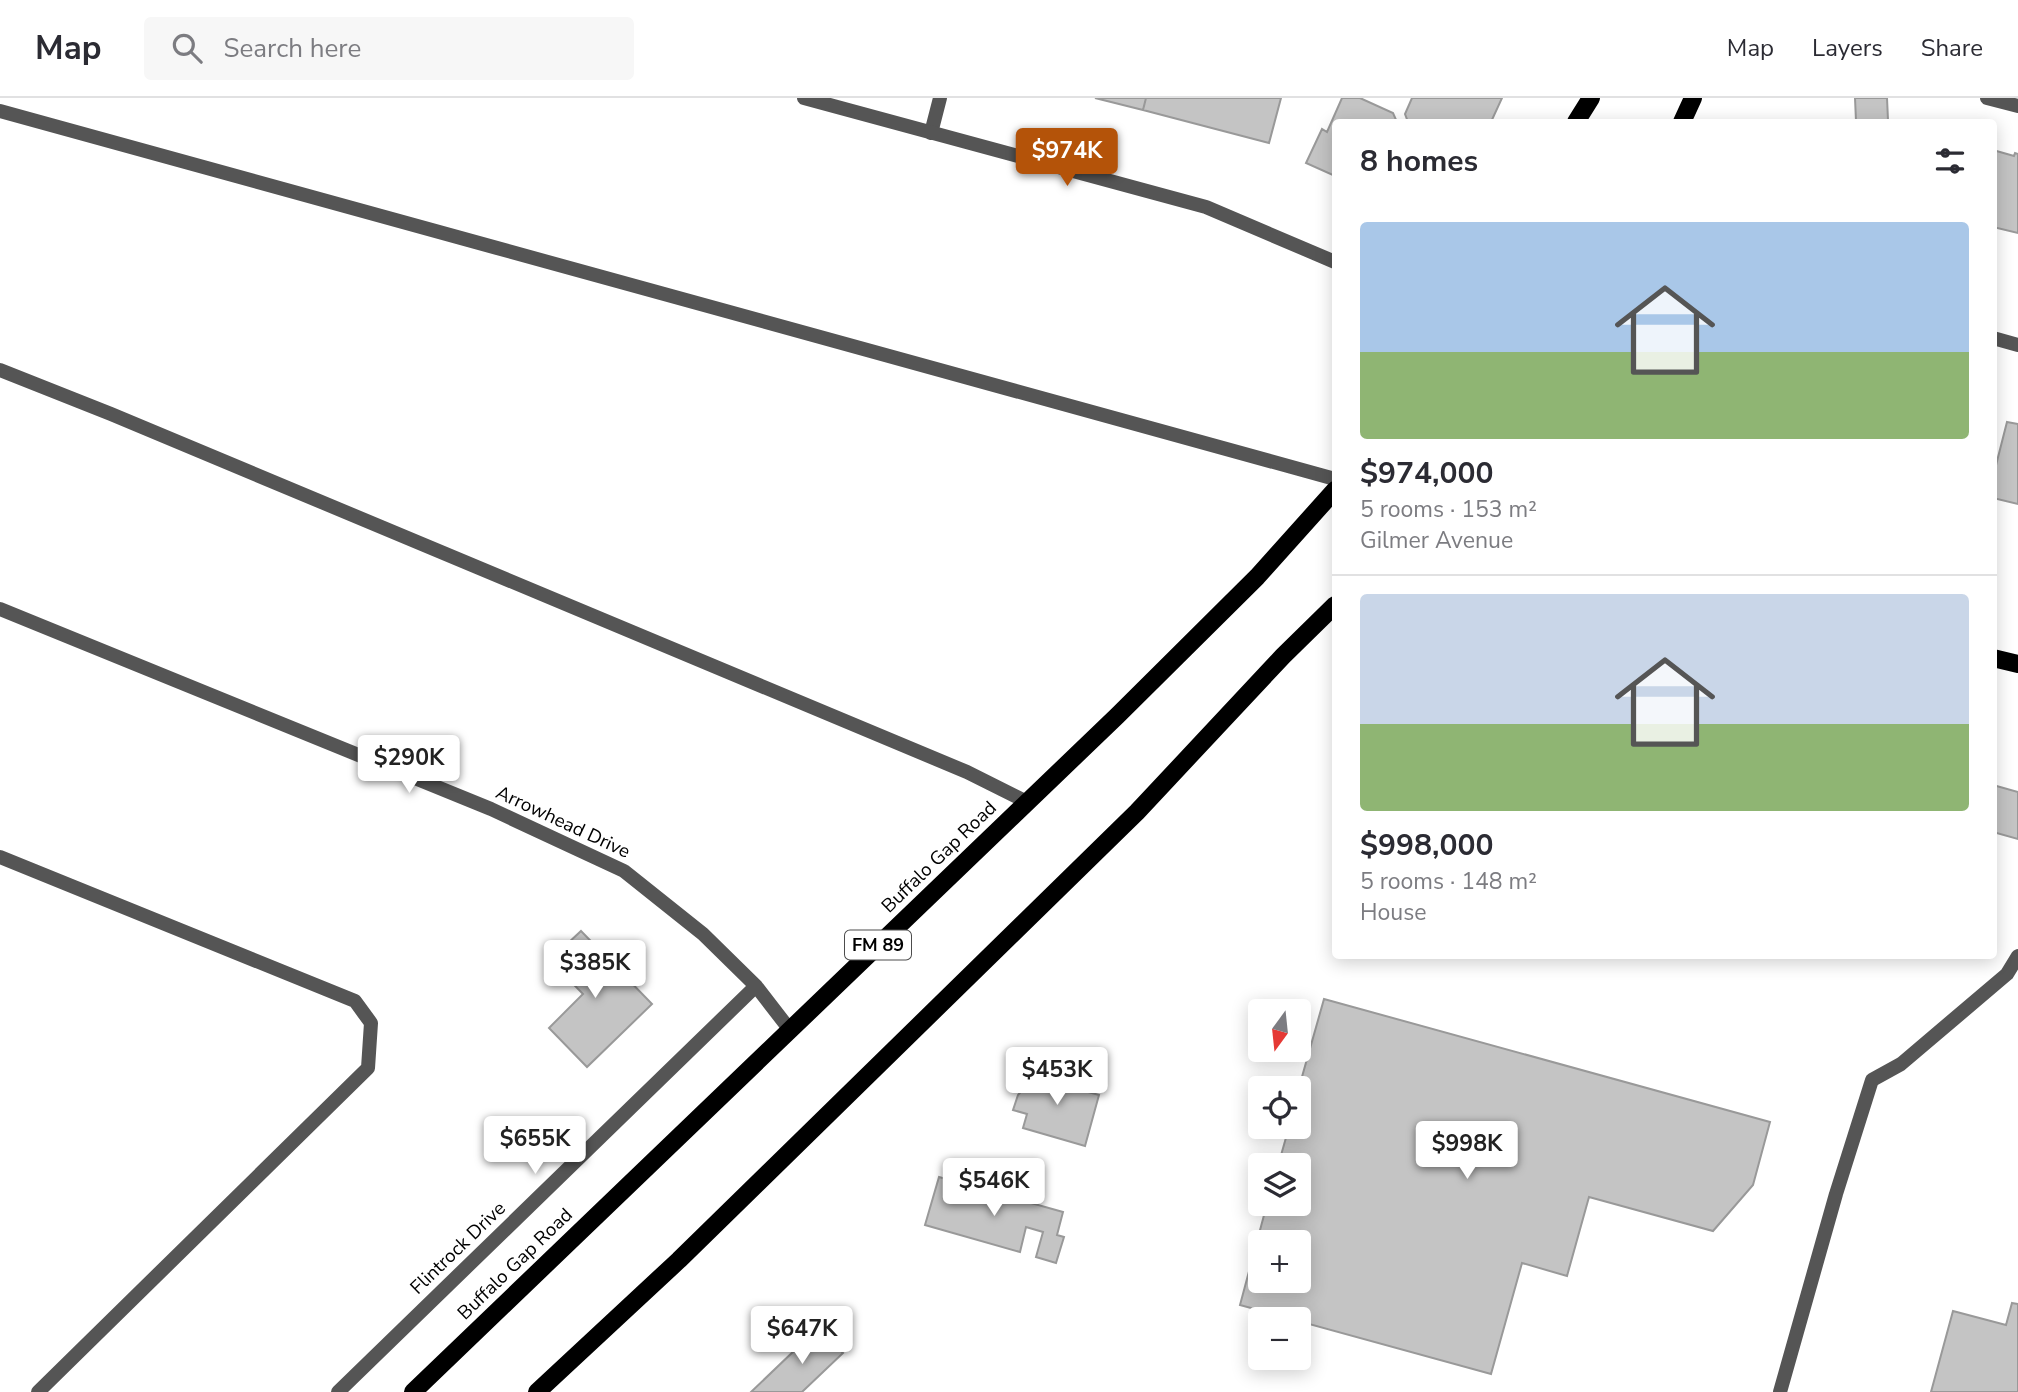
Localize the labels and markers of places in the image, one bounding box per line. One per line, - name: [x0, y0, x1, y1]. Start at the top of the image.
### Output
- pin: $974K: [1018, 129, 1116, 188]
- pin: $290K: [360, 736, 458, 795]
- pin: $385K: [546, 940, 644, 1000]
- pin: $453K: [1008, 1048, 1106, 1107]
- pin: $655K: [486, 1116, 584, 1176]
- pin: $998K: [1418, 1122, 1516, 1181]
- pin: $546K: [945, 1158, 1043, 1218]
- pin: $647K: [753, 1306, 851, 1366]

